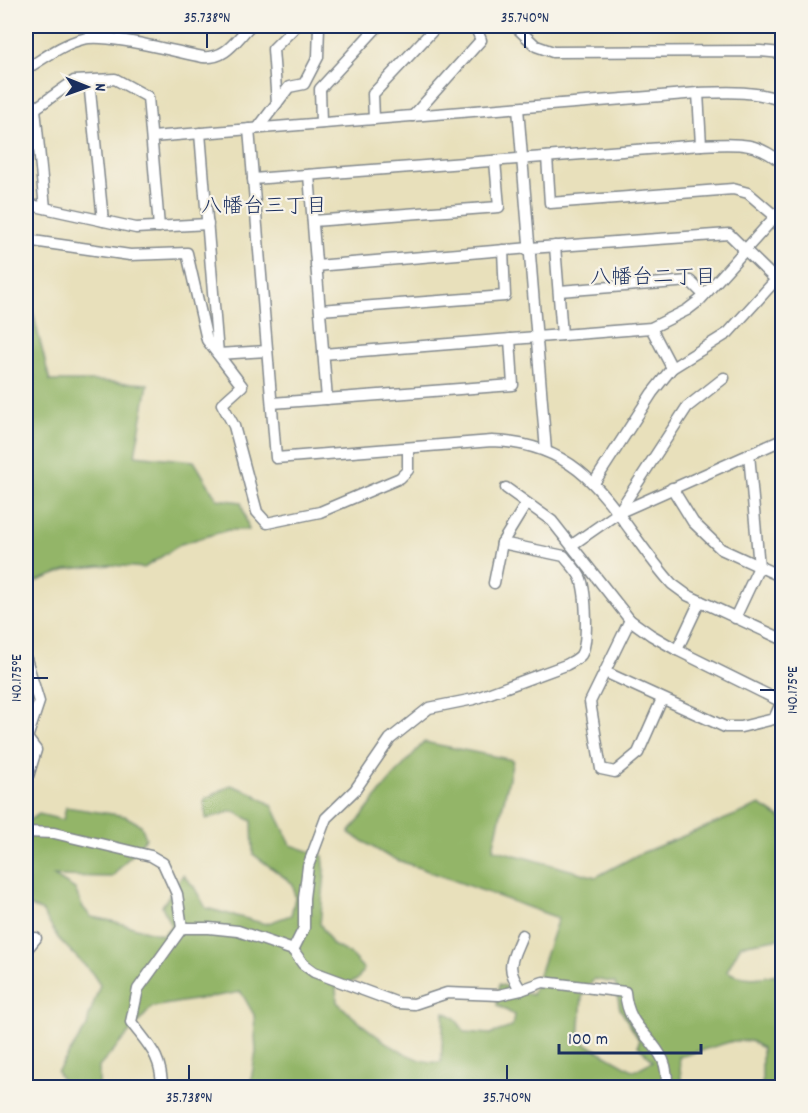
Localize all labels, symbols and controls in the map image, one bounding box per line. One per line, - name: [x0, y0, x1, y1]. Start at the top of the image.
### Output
- text: 35.738°N: [184, 8, 230, 30]
- text: 35.740°N: [501, 8, 549, 30]
- north arrow: [57, 57, 117, 117]
- text: N: [88, 83, 111, 91]
- district label: 八幡台三丁目: [201, 193, 327, 223]
- district label: 八幡台二丁目: [590, 264, 716, 294]
- text: 140.175°E: [7, 654, 29, 702]
- text: 140.175°E: [783, 666, 805, 714]
- scale bar: [559, 1017, 702, 1055]
- text: 100 m: [568, 1028, 608, 1053]
- text: 35.738°N: [166, 1088, 212, 1110]
- text: 35.740°N: [483, 1088, 531, 1110]

